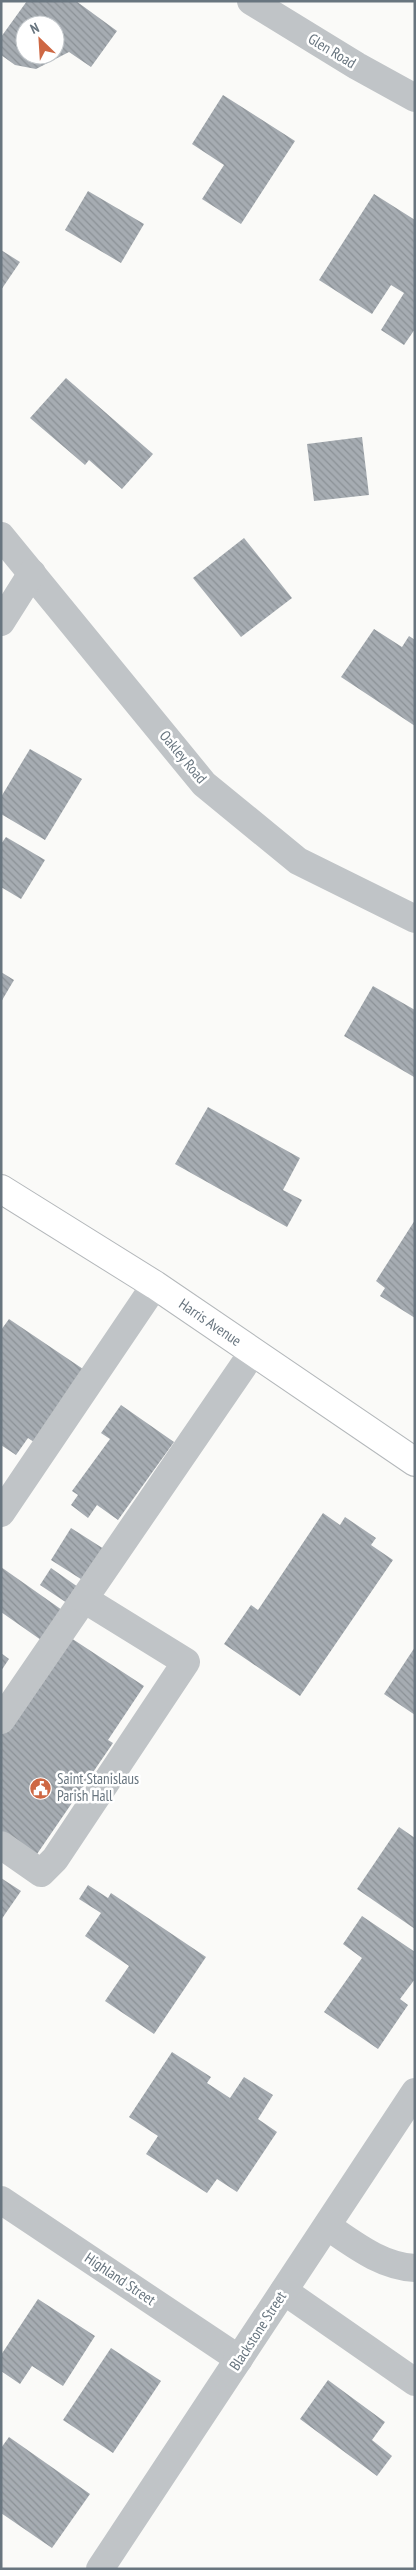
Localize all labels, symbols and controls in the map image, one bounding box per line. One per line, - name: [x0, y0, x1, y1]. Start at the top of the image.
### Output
- north arrow: [15, 15, 65, 65]
- text: N: [27, 18, 42, 38]
- street label: Glen Road: [305, 29, 360, 72]
- street label: Oakley Road: [156, 726, 211, 787]
- street label: Harris Avenue: [175, 1294, 245, 1350]
- place label: Saint Stanislaus Parish Hall: [57, 1769, 139, 1805]
- public building icon: Saint Stanislaus Parish Hall: [29, 1776, 53, 1800]
- street label: Highland Street: [81, 2248, 159, 2309]
- street label: Blackstone Street: [225, 2288, 290, 2374]

